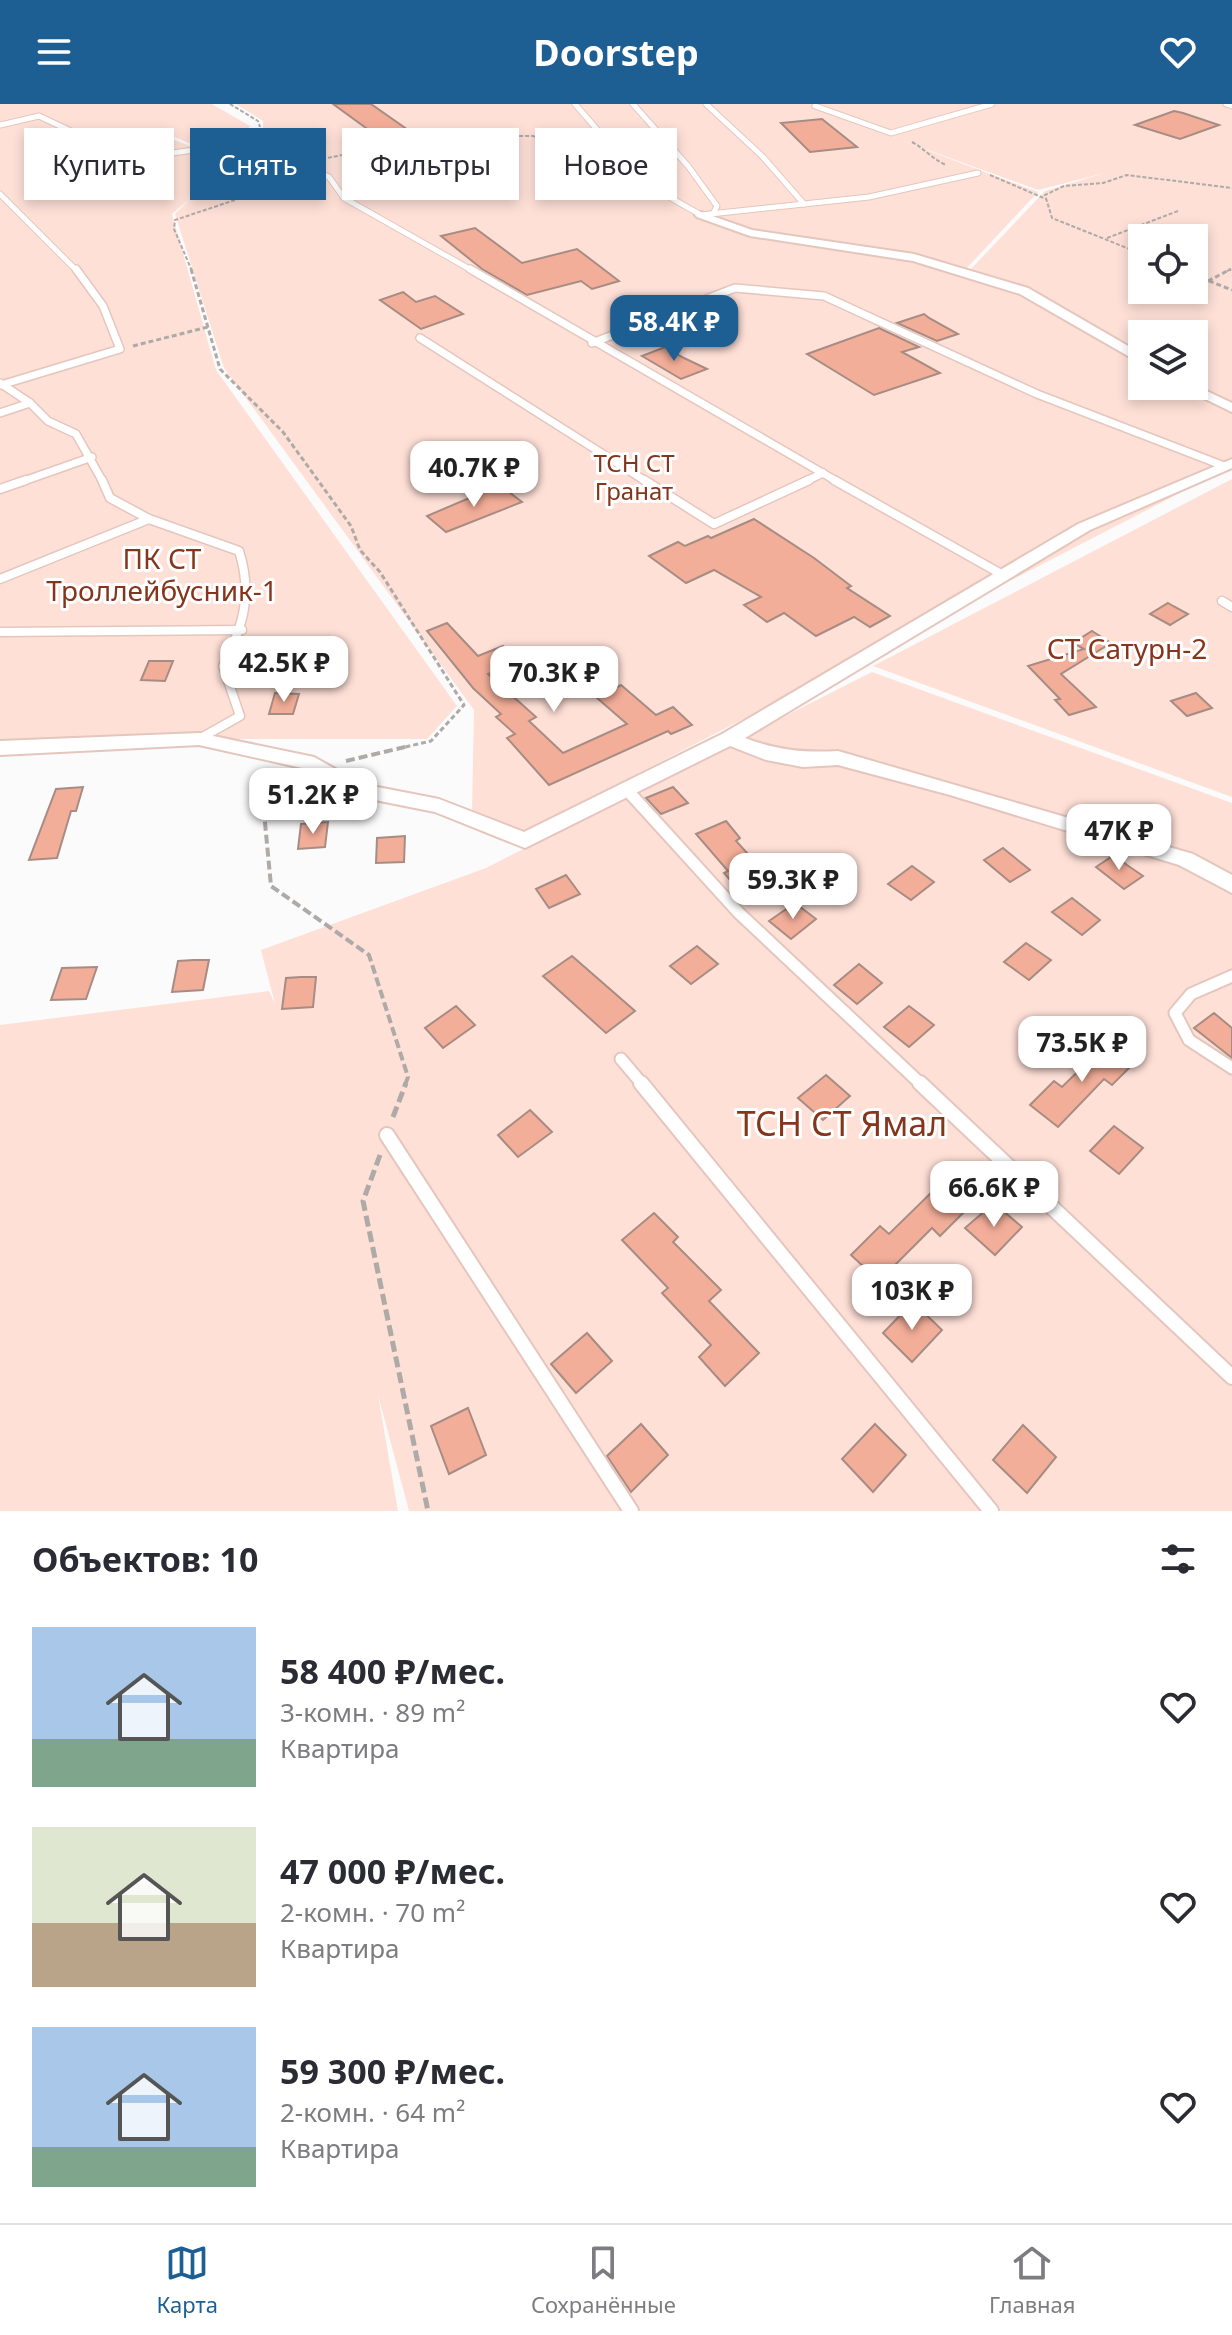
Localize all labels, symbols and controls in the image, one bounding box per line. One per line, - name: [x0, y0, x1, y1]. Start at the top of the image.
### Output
- text: Doorstep: [533, 28, 699, 77]
- icon: menu: [32, 30, 76, 74]
- icon: heart: [1156, 30, 1200, 74]
- chip: Купить: [24, 128, 174, 200]
- chip: Снять: [190, 128, 326, 200]
- chip: Фильтры: [342, 128, 519, 200]
- chip: Новое: [535, 128, 677, 200]
- map controls: [1128, 224, 1208, 400]
- button: locate: [1128, 224, 1208, 304]
- pin: 58.4K ₽: [600, 295, 748, 363]
- text: 58.4K ₽: [628, 303, 720, 339]
- button: layers: [1128, 320, 1208, 400]
- pin: 40.7K ₽: [400, 441, 548, 509]
- park label: ТСН СТ Гранат: [594, 446, 675, 507]
- text: 40.7K ₽: [428, 449, 520, 485]
- park label: ПК СТ Троллейбусник-1: [46, 539, 278, 609]
- park label: СТ Сатурн-2: [1047, 629, 1207, 667]
- pin: 42.5K ₽: [210, 636, 358, 704]
- text: 42.5K ₽: [238, 644, 330, 680]
- pin: 70.3K ₽: [480, 646, 628, 714]
- text: 70.3K ₽: [508, 654, 600, 690]
- pin: 51.2K ₽: [239, 768, 387, 836]
- text: 51.2K ₽: [267, 776, 359, 812]
- pin: 47K ₽: [1063, 804, 1175, 872]
- text: 47K ₽: [1084, 812, 1154, 848]
- pin: 59.3K ₽: [719, 853, 867, 921]
- text: 59.3K ₽: [747, 861, 839, 897]
- pin: 73.5K ₽: [1008, 1016, 1156, 1084]
- text: 73.5K ₽: [1036, 1024, 1128, 1060]
- park label: ТСН СТ Ямал: [737, 1100, 947, 1146]
- pin: 66.6K ₽: [920, 1161, 1068, 1229]
- text: 66.6K ₽: [948, 1169, 1040, 1205]
- pin: 103K ₽: [847, 1264, 977, 1332]
- text: 103K ₽: [870, 1272, 954, 1308]
- text: Объектов: 10: [32, 1536, 258, 1582]
- icon: filters: [1156, 1537, 1200, 1581]
- text: 58 400 ₽/мес.: [280, 1648, 505, 1694]
- icon: home: [96, 1659, 192, 1755]
- icon: heart: [1156, 1685, 1200, 1729]
- text: 3-комн. · 89 m²: [280, 1694, 465, 1730]
- text: Квартира: [280, 1730, 399, 1766]
- text: 47 000 ₽/мес.: [280, 1848, 505, 1894]
- icon: home: [96, 1859, 192, 1955]
- icon: heart: [1156, 1885, 1200, 1929]
- text: 2-комн. · 70 m²: [280, 1894, 465, 1930]
- text: Квартира: [280, 1930, 399, 1966]
- text: 59 300 ₽/мес.: [280, 2048, 505, 2094]
- icon: home: [96, 2059, 192, 2155]
- icon: heart: [1156, 2085, 1200, 2129]
- text: 2-комн. · 64 m²: [280, 2094, 465, 2130]
- text: Квартира: [280, 2130, 399, 2166]
- tab: Карта: [157, 2241, 218, 2319]
- tab: Сохранённые: [531, 2241, 676, 2319]
- tab: Главная: [989, 2241, 1075, 2319]

